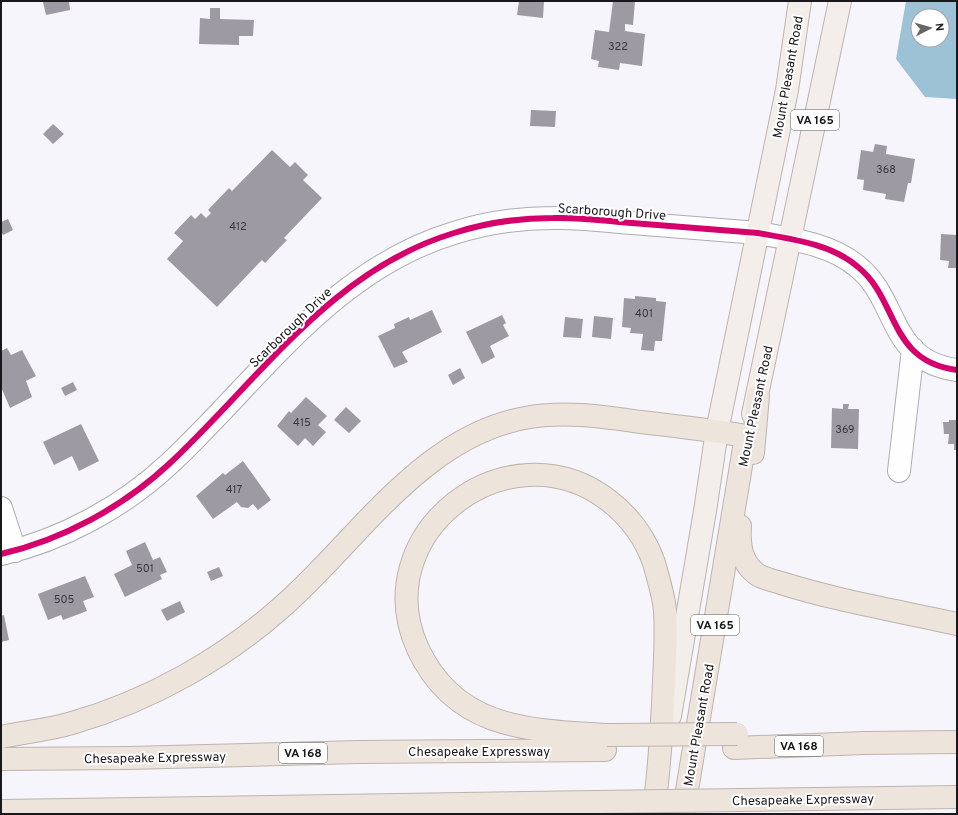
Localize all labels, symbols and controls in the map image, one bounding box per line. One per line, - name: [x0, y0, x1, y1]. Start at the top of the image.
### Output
- north arrow: [910, 8, 950, 48]
- street label: Mount Pleasant Road: [770, 15, 808, 140]
- text: N: [932, 22, 946, 32]
- house number: 322: [608, 40, 628, 54]
- road number: VA 165: [791, 110, 839, 130]
- house number: 368: [876, 163, 896, 177]
- street label: Scarborough Drive: [557, 201, 666, 225]
- house number: 412: [229, 220, 247, 234]
- street label: Scarborough Drive: [247, 285, 336, 372]
- house number: 401: [635, 307, 653, 321]
- street label: Mount Pleasant Road: [736, 344, 778, 469]
- house number: 415: [293, 416, 311, 430]
- house number: 369: [835, 423, 855, 437]
- house number: 417: [226, 483, 243, 497]
- house number: 501: [136, 562, 154, 576]
- house number: 505: [54, 593, 75, 607]
- road number: VA 165: [691, 615, 739, 635]
- street label: Mount Pleasant Road: [681, 663, 719, 788]
- road number: VA 168: [775, 736, 823, 756]
- road number: VA 168: [279, 743, 327, 763]
- street label: Chesapeake Expressway: [408, 745, 550, 761]
- street label: Chesapeake Expressway: [84, 750, 226, 768]
- street label: Chesapeake Expressway: [732, 792, 874, 810]

